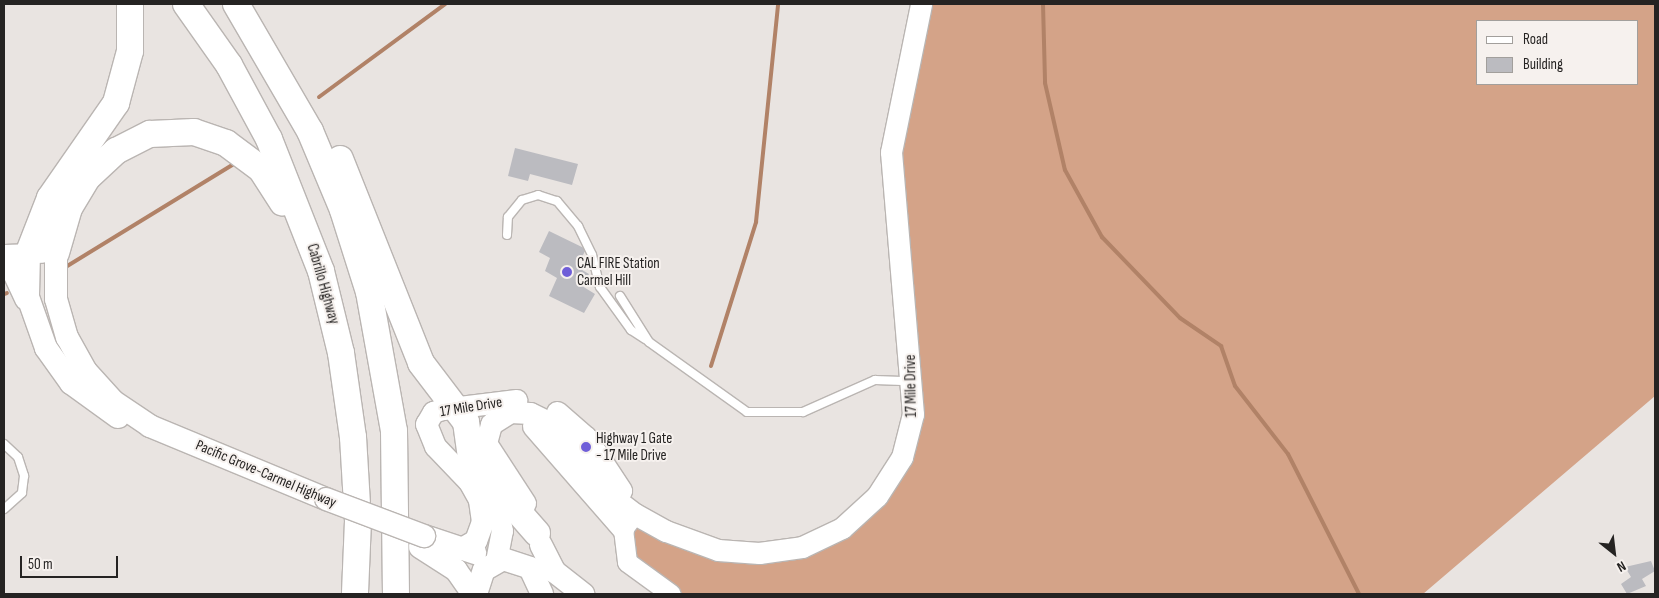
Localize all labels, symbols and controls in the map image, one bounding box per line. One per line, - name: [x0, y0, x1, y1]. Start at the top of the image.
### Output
- legend: [1476, 20, 1639, 85]
- text: Road: [1523, 30, 1548, 49]
- text: Building: [1523, 55, 1563, 74]
- street label: Cabrillo Highway: [303, 242, 343, 326]
- place label: CAL FIRE Station Carmel Hill: [577, 254, 660, 289]
- marker: CAL FIRE Station Carmel Hill: [561, 266, 573, 278]
- street label: 17 Mile Drive: [901, 354, 921, 418]
- street label: 17 Mile Drive: [439, 393, 503, 421]
- place label: Highway 1 Gate - 17 Mile Drive: [596, 429, 672, 464]
- street label: Pacific Grove-Carmel Highway: [193, 436, 339, 512]
- marker: Highway 1 Gate - 17 Mile Drive: [580, 441, 592, 453]
- north arrow: [1589, 528, 1639, 578]
- scale bar: [22, 546, 120, 578]
- text: 50 m: [28, 555, 53, 574]
- text: N: [1614, 557, 1629, 576]

